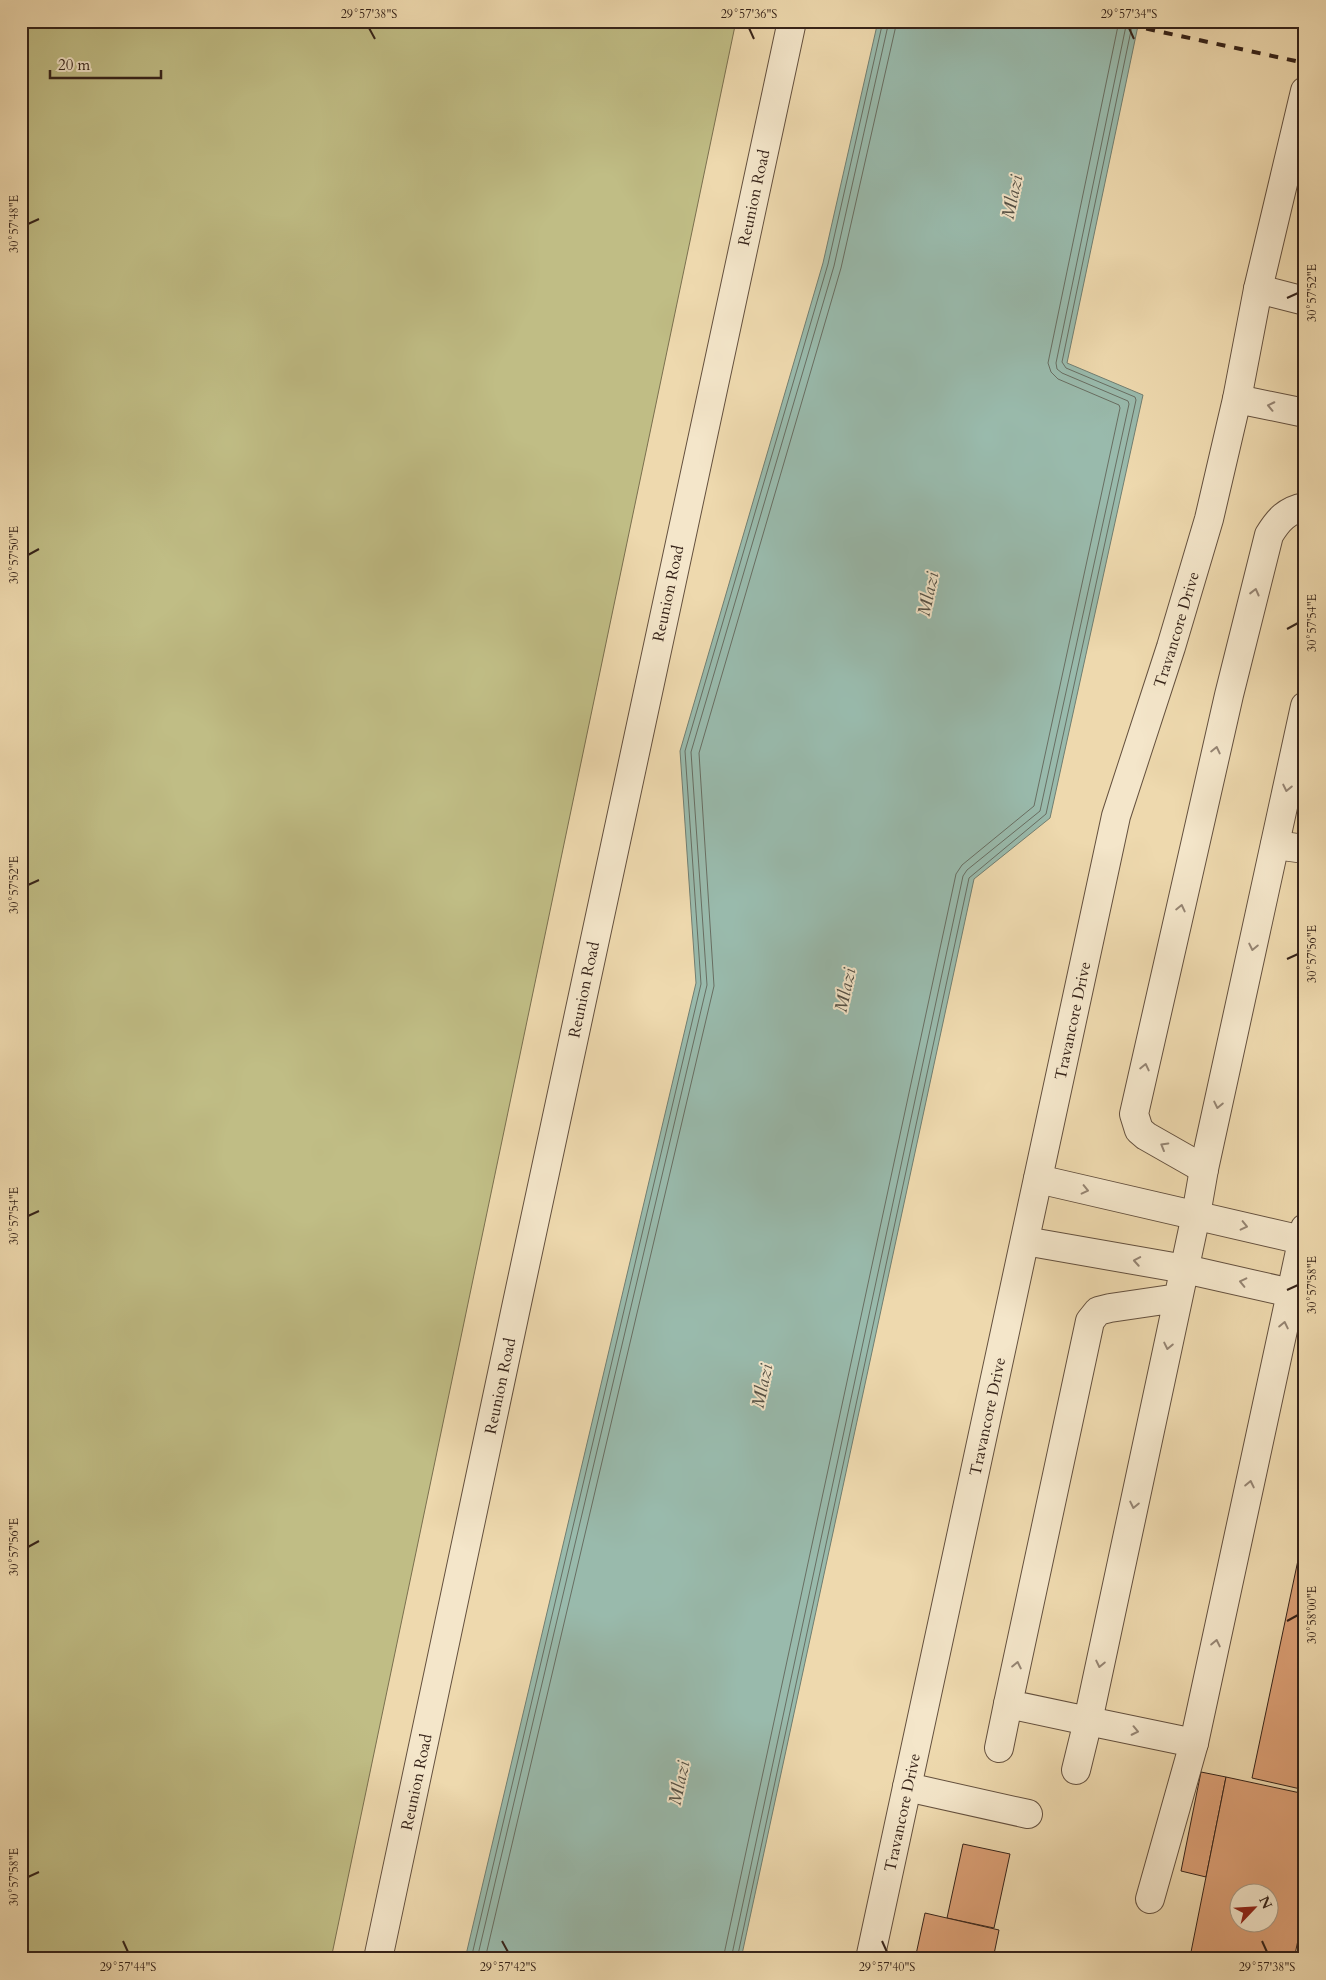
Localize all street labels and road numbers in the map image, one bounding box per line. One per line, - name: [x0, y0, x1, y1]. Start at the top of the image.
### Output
- street label: Reunion Road: [733, 147, 775, 248]
- street label: Reunion Road: [647, 543, 690, 644]
- street label: Travancore Drive: [1148, 569, 1205, 691]
- street label: Reunion Road: [563, 939, 605, 1040]
- street label: Travancore Drive: [1050, 959, 1096, 1082]
- street label: Reunion Road: [480, 1335, 521, 1436]
- street label: Travancore Drive: [964, 1355, 1011, 1478]
- street label: Reunion Road: [396, 1732, 438, 1832]
- street label: Travancore Drive: [879, 1751, 926, 1874]

